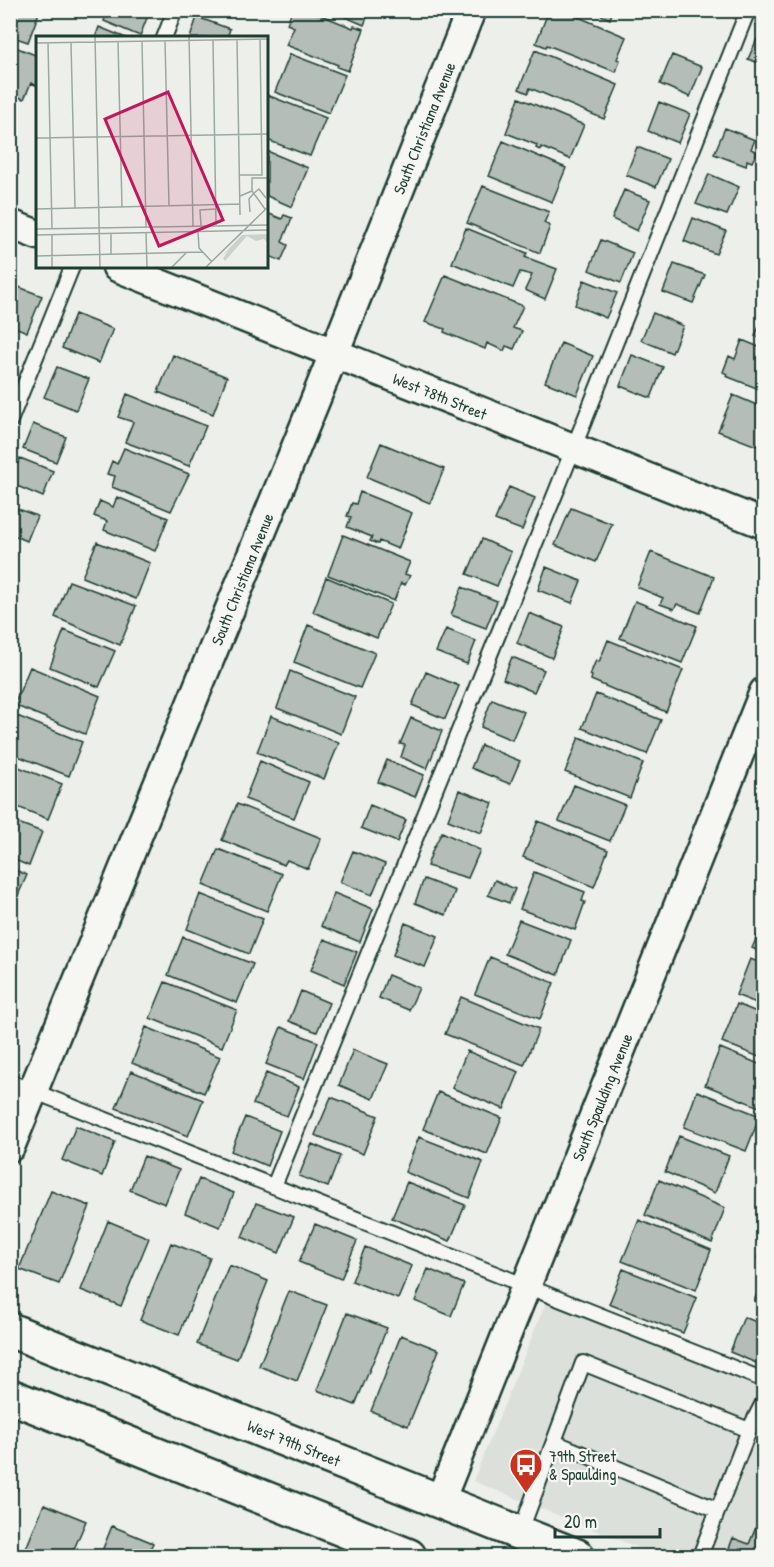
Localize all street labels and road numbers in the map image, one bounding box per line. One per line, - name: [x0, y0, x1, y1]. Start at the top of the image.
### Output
- street label: South Christiana Avenue: [387, 58, 461, 197]
- street label: West 78th Street: [390, 367, 491, 425]
- street label: South Christiana Avenue: [205, 509, 279, 648]
- street label: South Spaulding Avenue: [566, 1029, 638, 1164]
- street label: West 79th Street: [244, 1414, 344, 1472]

